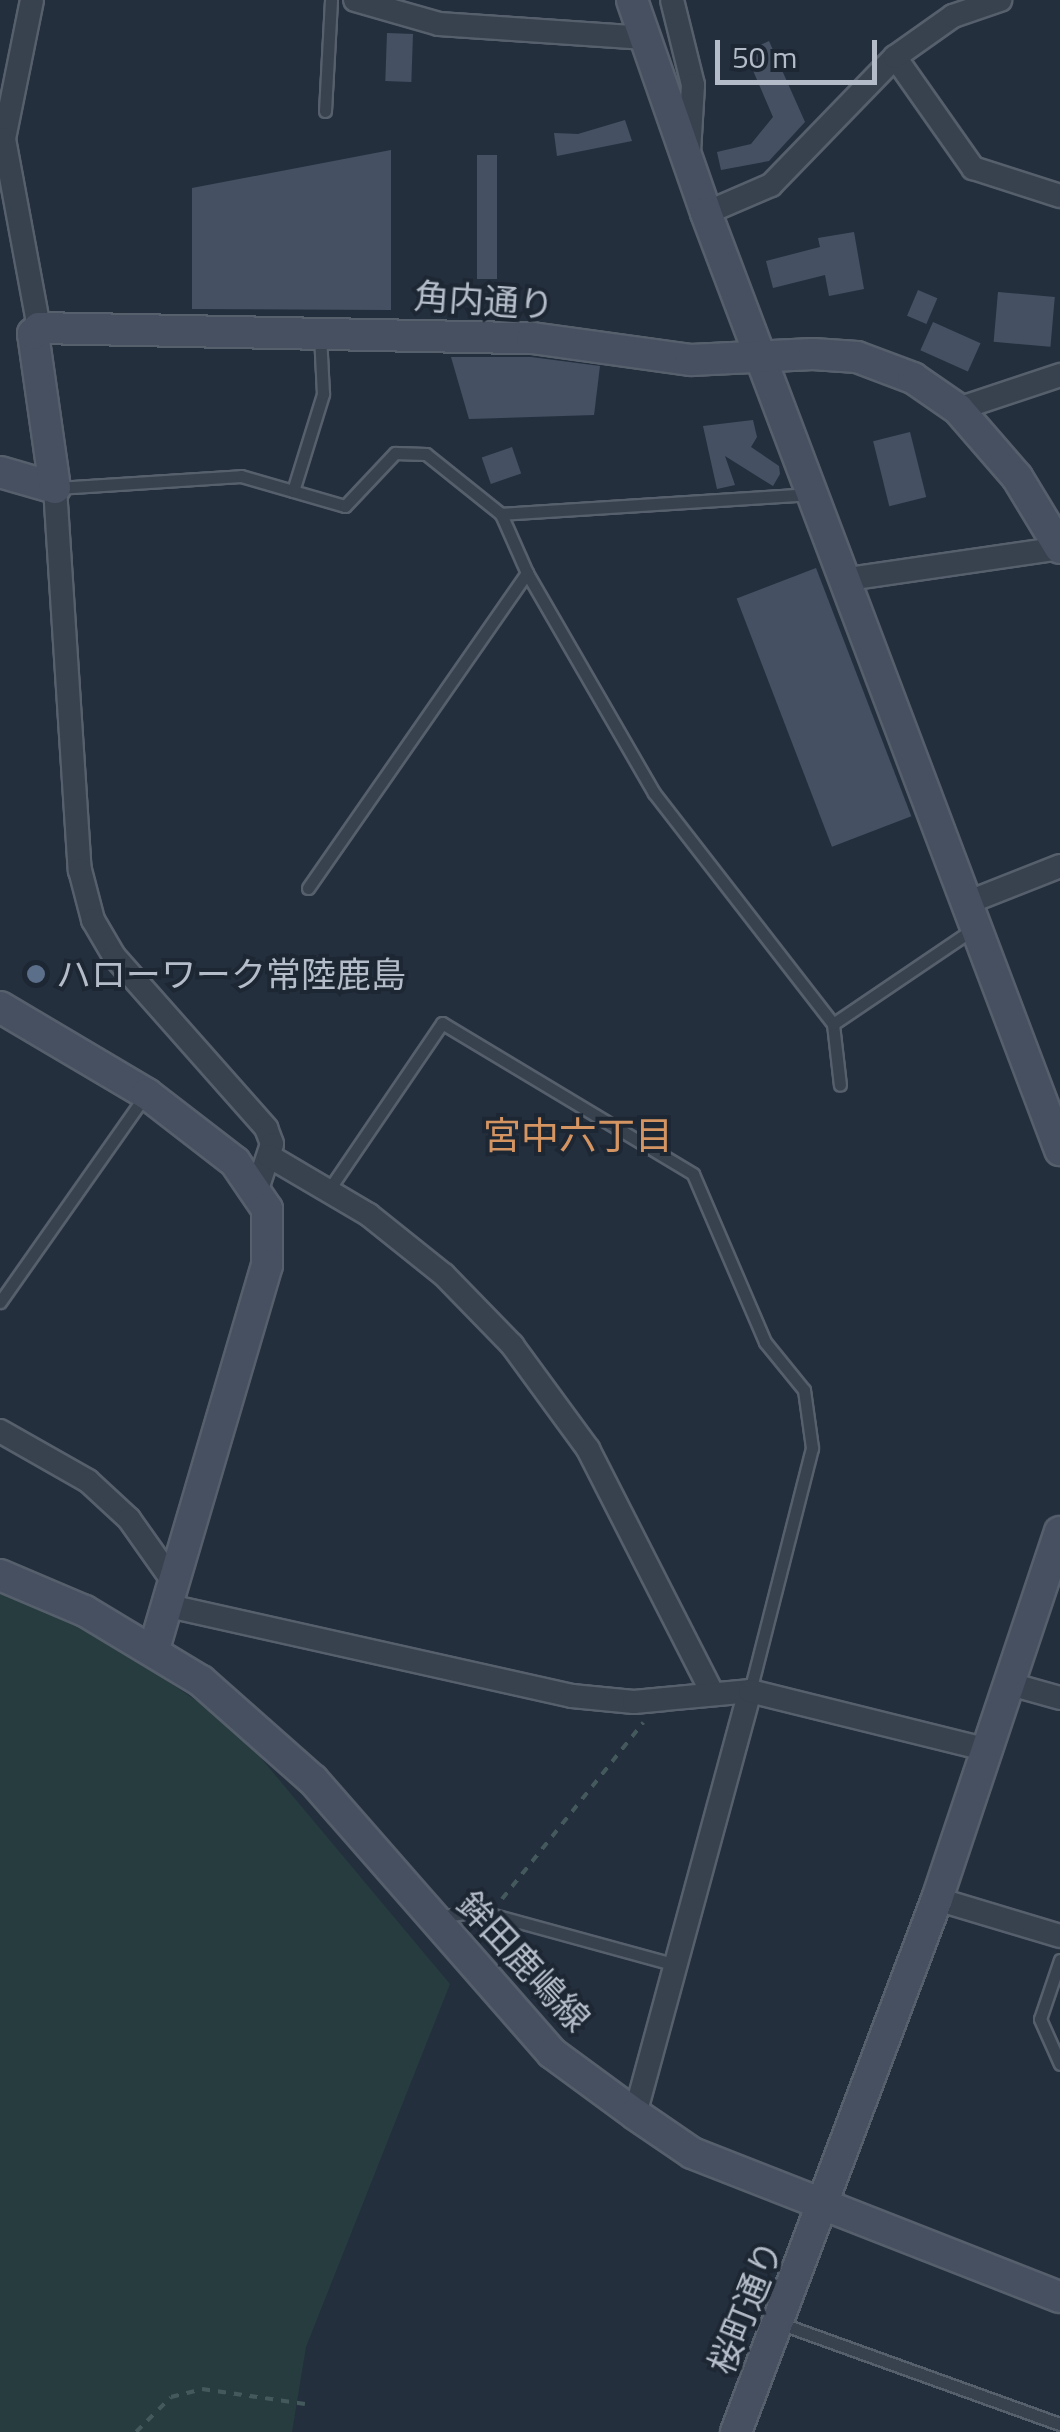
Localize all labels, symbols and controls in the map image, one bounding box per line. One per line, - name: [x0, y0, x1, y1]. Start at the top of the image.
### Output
- scale bar: [720, 20, 882, 82]
- text: 50 m: [732, 34, 797, 80]
- street label: 角内通り: [413, 274, 555, 326]
- place label: ハローワーク常陸鹿島: [56, 953, 406, 995]
- marker: ハローワーク常陸鹿島: [25, 963, 47, 985]
- district label: 宮中六丁目: [483, 1113, 673, 1159]
- street label: 鉾田鹿嶋線: [449, 1883, 599, 2039]
- street label: 桜町通り: [699, 2234, 791, 2380]

